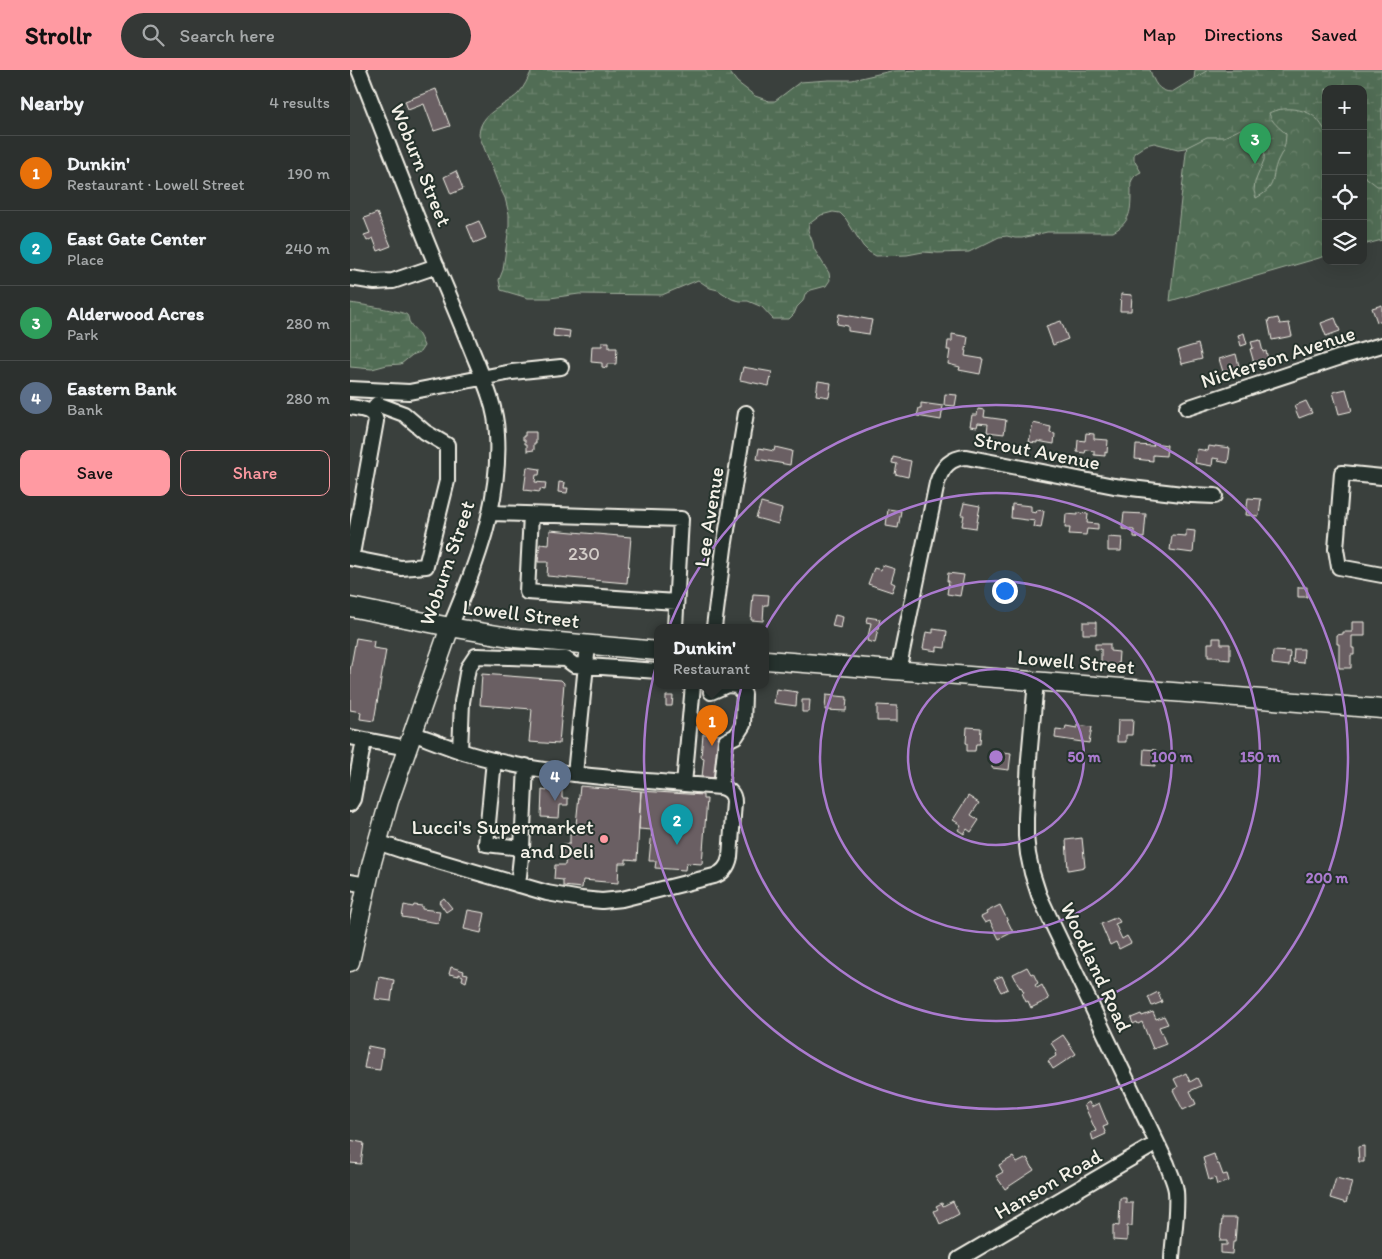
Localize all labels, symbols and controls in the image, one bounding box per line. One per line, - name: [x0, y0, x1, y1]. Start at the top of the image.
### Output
- search box: [121, 13, 471, 58]
- text: Strollr: [25, 21, 91, 50]
- icon: search: [139, 21, 167, 49]
- text: Search here: [179, 24, 275, 47]
- text: Map: [1143, 24, 1176, 46]
- text: Directions: [1204, 24, 1283, 46]
- text: Saved: [1311, 24, 1357, 46]
- map controls: [1322, 85, 1367, 265]
- button: +: [1322, 85, 1367, 130]
- text: Nearby: [20, 90, 84, 115]
- text: 4 results: [269, 93, 330, 112]
- street label: Woburn Street: [385, 100, 458, 230]
- pin: 3: [1239, 123, 1271, 164]
- button: −: [1322, 130, 1367, 175]
- text: Dunkin': [67, 152, 130, 175]
- text: 1: [32, 164, 40, 183]
- text: 190 m: [287, 164, 330, 183]
- text: Restaurant · Lowell Street: [67, 175, 245, 194]
- button: locate: [1322, 175, 1367, 220]
- button: layers: [1322, 220, 1367, 265]
- text: East Gate Center: [67, 227, 206, 250]
- text: 2: [32, 239, 40, 258]
- text: 240 m: [285, 239, 330, 258]
- text: Place: [67, 250, 104, 269]
- text: Alderwood Acres: [67, 302, 204, 325]
- text: 3: [32, 314, 40, 333]
- text: 280 m: [286, 314, 330, 333]
- street label: Nickerson Avenue: [1197, 320, 1358, 393]
- text: Park: [67, 325, 98, 344]
- text: Eastern Bank: [67, 377, 177, 400]
- text: 4: [31, 389, 41, 408]
- text: 280 m: [286, 389, 330, 408]
- text: Bank: [67, 400, 103, 419]
- street label: Strout Avenue: [972, 426, 1102, 475]
- button: Save: [20, 450, 170, 496]
- button: Share: [180, 450, 330, 496]
- street label: Lee Avenue: [688, 465, 729, 569]
- street label: Woburn Street: [413, 497, 480, 629]
- house number: 230: [568, 542, 600, 565]
- your location: [992, 578, 1018, 604]
- street label: Lowell Street: [461, 594, 581, 633]
- popup: [654, 624, 769, 689]
- text: Dunkin': [673, 636, 736, 659]
- street label: Lowell Street: [1016, 644, 1136, 679]
- text: Restaurant: [673, 659, 750, 678]
- pin: 1: [696, 705, 728, 746]
- centre of rings: [987, 748, 1005, 766]
- text: 50 m: [1067, 748, 1101, 766]
- text: 100 m: [1151, 748, 1193, 766]
- text: 150 m: [1240, 748, 1280, 766]
- pin: 4: [539, 760, 571, 801]
- pin: 2: [661, 804, 693, 845]
- place label: Lucci's Supermarket and Deli: [411, 814, 594, 863]
- marker: Lucci's Supermarket and Deli: [598, 833, 610, 845]
- text: 200 m: [1306, 869, 1349, 887]
- street label: Woodland Road: [1055, 898, 1137, 1036]
- street label: Hanson Road: [990, 1143, 1106, 1224]

